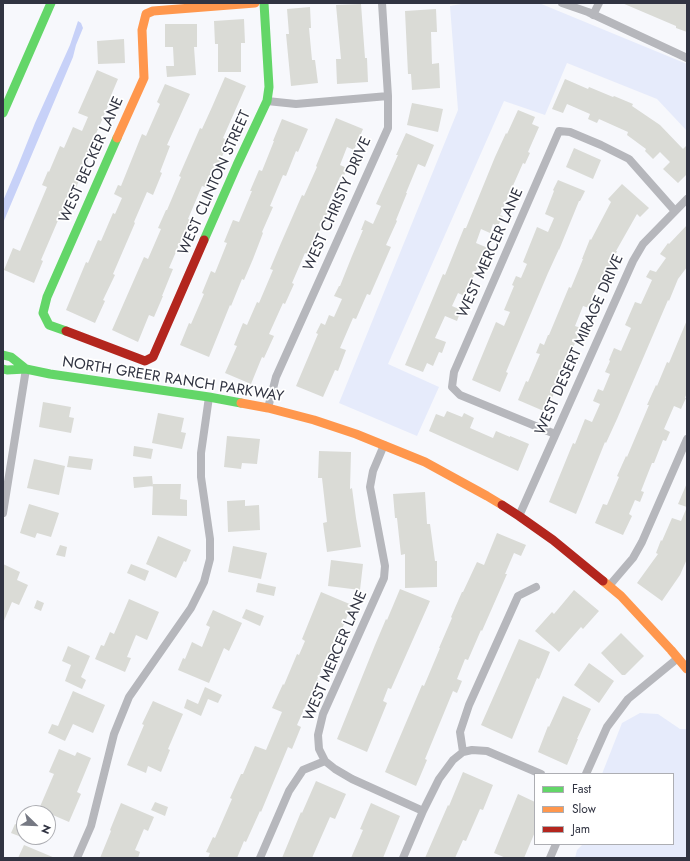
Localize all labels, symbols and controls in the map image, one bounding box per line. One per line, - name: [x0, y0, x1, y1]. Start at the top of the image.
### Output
- street label: WEST BECKER LANE: [56, 94, 128, 226]
- street label: WEST CLINTON STREET: [175, 108, 255, 258]
- street label: WEST CHRISTY DRIVE: [300, 134, 376, 274]
- street label: WEST MERCER LANE: [454, 185, 528, 321]
- street label: WEST DESERT MIRAGE DRIVE: [532, 252, 628, 438]
- street label: NORTH GREER RANCH PARKWAY: [61, 354, 285, 406]
- street label: WEST MERCER LANE: [300, 588, 372, 724]
- legend: [534, 773, 674, 845]
- text: Fast: [572, 780, 591, 798]
- text: Slow: [572, 800, 596, 818]
- north arrow: [16, 805, 56, 845]
- text: Jam: [572, 820, 590, 838]
- text: N: [37, 822, 55, 836]

